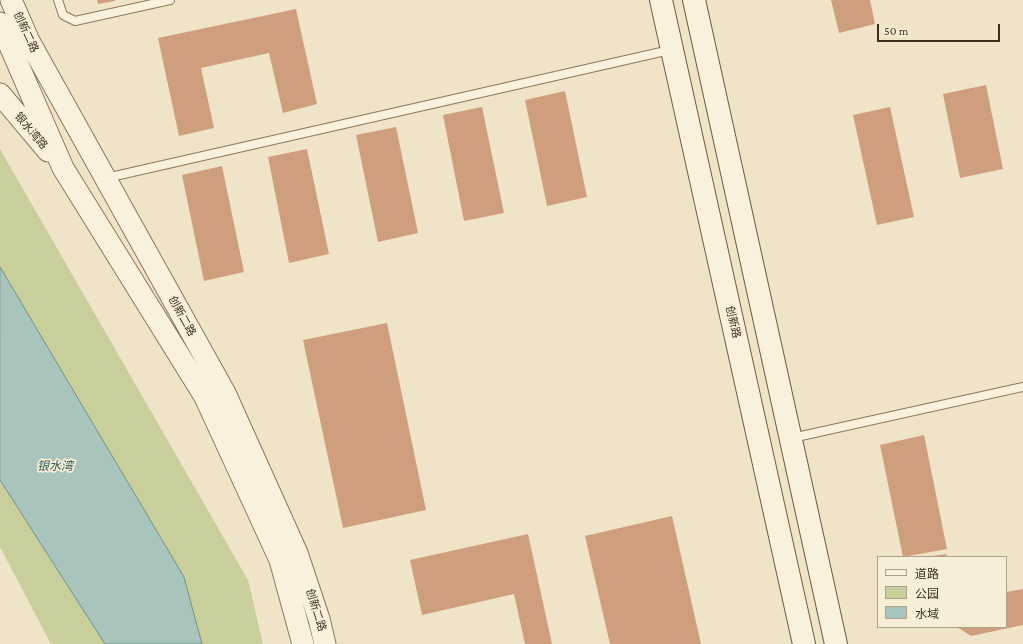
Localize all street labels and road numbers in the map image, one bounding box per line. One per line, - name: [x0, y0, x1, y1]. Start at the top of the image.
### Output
- street label: 创新二路: [11, 9, 41, 55]
- street label: 银水湾路: [12, 110, 50, 152]
- street label: 创新二路: [166, 294, 198, 338]
- street label: 创新路: [723, 304, 743, 340]
- street label: 创新二路: [303, 587, 329, 633]

